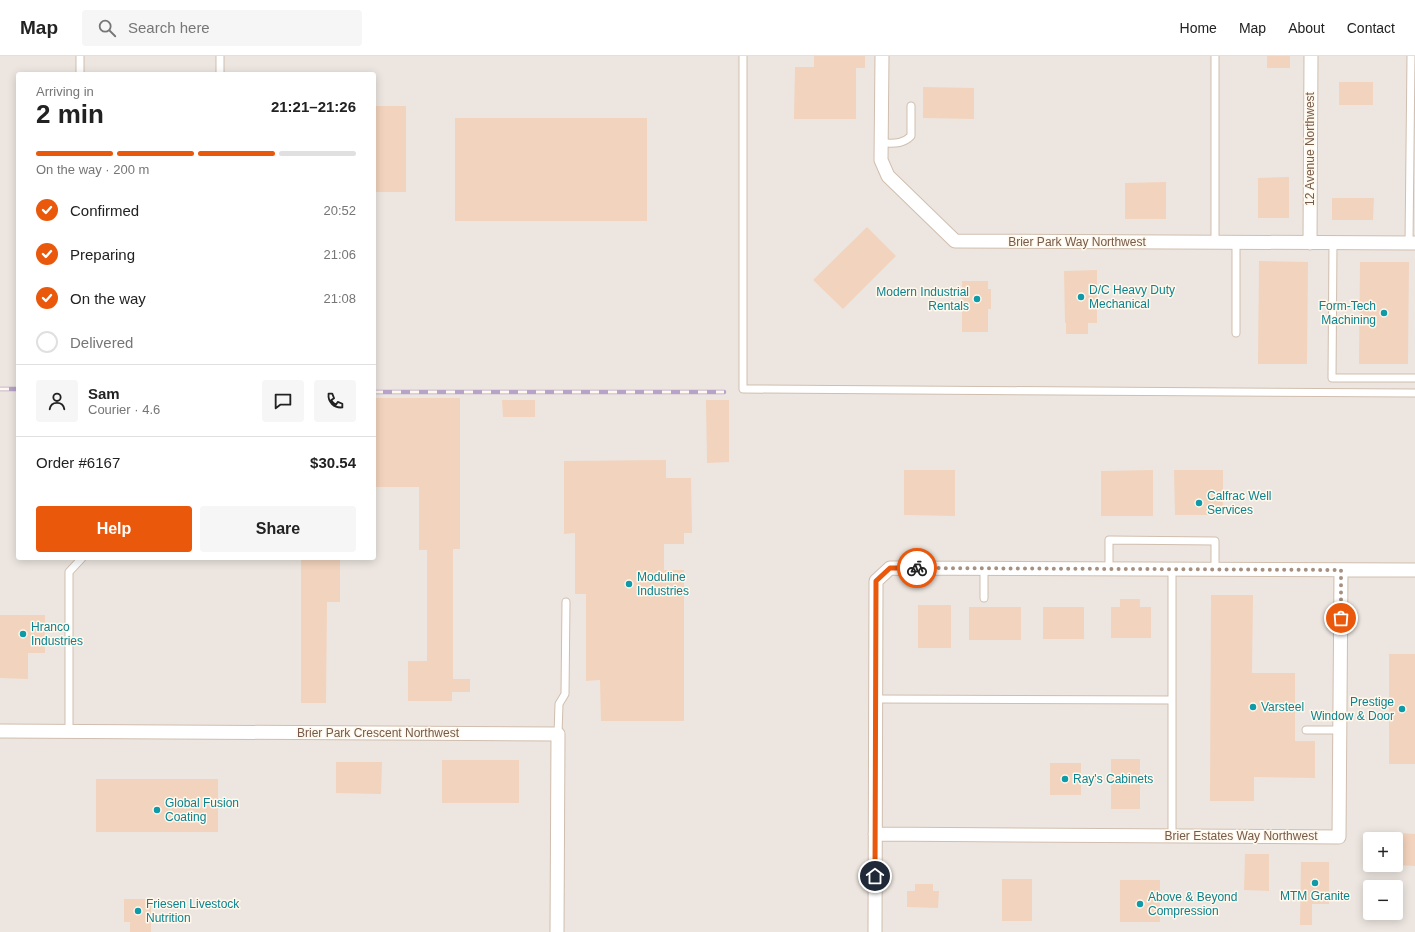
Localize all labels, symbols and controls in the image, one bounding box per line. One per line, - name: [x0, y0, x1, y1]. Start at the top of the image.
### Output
- search box: [82, 10, 362, 46]
- text: Map: [20, 17, 58, 38]
- icon: search: [96, 17, 118, 39]
- text: Search here: [128, 19, 210, 36]
- text: Home: [1180, 20, 1217, 36]
- text: Map: [1239, 20, 1266, 36]
- text: About: [1288, 20, 1325, 36]
- text: Contact: [1347, 20, 1395, 36]
- text: Arriving in: [36, 84, 94, 99]
- street label: 12 Avenue Northwest: [1303, 91, 1317, 206]
- text: 21:21–21:26: [271, 98, 356, 115]
- text: 2 min: [36, 99, 104, 129]
- text: On the way · 200 m: [36, 162, 149, 177]
- icon: check: [36, 199, 58, 221]
- text: Confirmed: [70, 202, 139, 219]
- text: 20:52: [323, 203, 356, 218]
- street label: Brier Park Way Northwest: [1008, 235, 1146, 249]
- icon: check: [36, 243, 58, 265]
- text: Preparing: [70, 246, 135, 263]
- text: 21:06: [323, 247, 356, 262]
- place label: D/C Heavy Duty Mechanical: [1089, 283, 1175, 311]
- place label: Modern Industrial Rentals: [876, 285, 969, 313]
- icon: check: [36, 287, 58, 309]
- text: On the way: [70, 290, 146, 307]
- text: 21:08: [323, 291, 356, 306]
- marker: D/C Heavy Duty Mechanical: [1076, 292, 1086, 302]
- marker: Modern Industrial Rentals: [972, 294, 982, 304]
- place label: Form-Tech Machining: [1319, 299, 1376, 327]
- marker: Form-Tech Machining: [1379, 308, 1389, 318]
- text: Delivered: [70, 334, 133, 351]
- button: person: [36, 380, 78, 422]
- button: chat: [262, 380, 304, 422]
- button: phone: [314, 380, 356, 422]
- text: Sam: [88, 385, 120, 402]
- text: Courier · 4.6: [88, 402, 160, 417]
- text: Order #6167: [36, 454, 120, 471]
- text: $30.54: [310, 454, 356, 471]
- place label: Calfrac Well Services: [1207, 489, 1271, 517]
- marker: Calfrac Well Services: [1194, 498, 1204, 508]
- button: Help: [36, 506, 192, 552]
- button: Share: [200, 506, 356, 552]
- courier: [897, 548, 937, 588]
- icon: bike: [906, 557, 928, 579]
- place label: Moduline Industries: [637, 570, 689, 598]
- marker: Moduline Industries: [624, 579, 634, 589]
- pin: [1324, 601, 1358, 635]
- icon: bag: [1330, 607, 1352, 629]
- place label: Hranco Industries: [31, 620, 83, 648]
- marker: Hranco Industries: [18, 629, 28, 639]
- place label: Prestige Window & Door: [1311, 695, 1394, 723]
- place label: Varsteel: [1261, 700, 1304, 714]
- marker: Varsteel: [1248, 702, 1258, 712]
- marker: Prestige Window & Door: [1397, 704, 1407, 714]
- street label: Brier Park Crescent Northwest: [297, 726, 460, 740]
- place label: Ray's Cabinets: [1073, 772, 1153, 786]
- marker: Ray's Cabinets: [1060, 774, 1070, 784]
- place label: Global Fusion Coating: [165, 796, 239, 824]
- marker: Global Fusion Coating: [152, 805, 162, 815]
- street label: Brier Estates Way Northwest: [1165, 829, 1318, 843]
- map controls: [1363, 832, 1403, 920]
- button: +: [1363, 832, 1403, 872]
- pin: [858, 859, 892, 893]
- icon: home: [864, 865, 886, 887]
- marker: MTM Granite: [1310, 878, 1320, 888]
- button: −: [1363, 880, 1403, 920]
- place label: MTM Granite: [1280, 889, 1350, 903]
- place label: Above & Beyond Compression: [1148, 890, 1237, 918]
- place label: Friesen Livestock Nutrition: [146, 897, 240, 925]
- marker: Above & Beyond Compression: [1135, 899, 1145, 909]
- marker: Friesen Livestock Nutrition: [133, 906, 143, 916]

